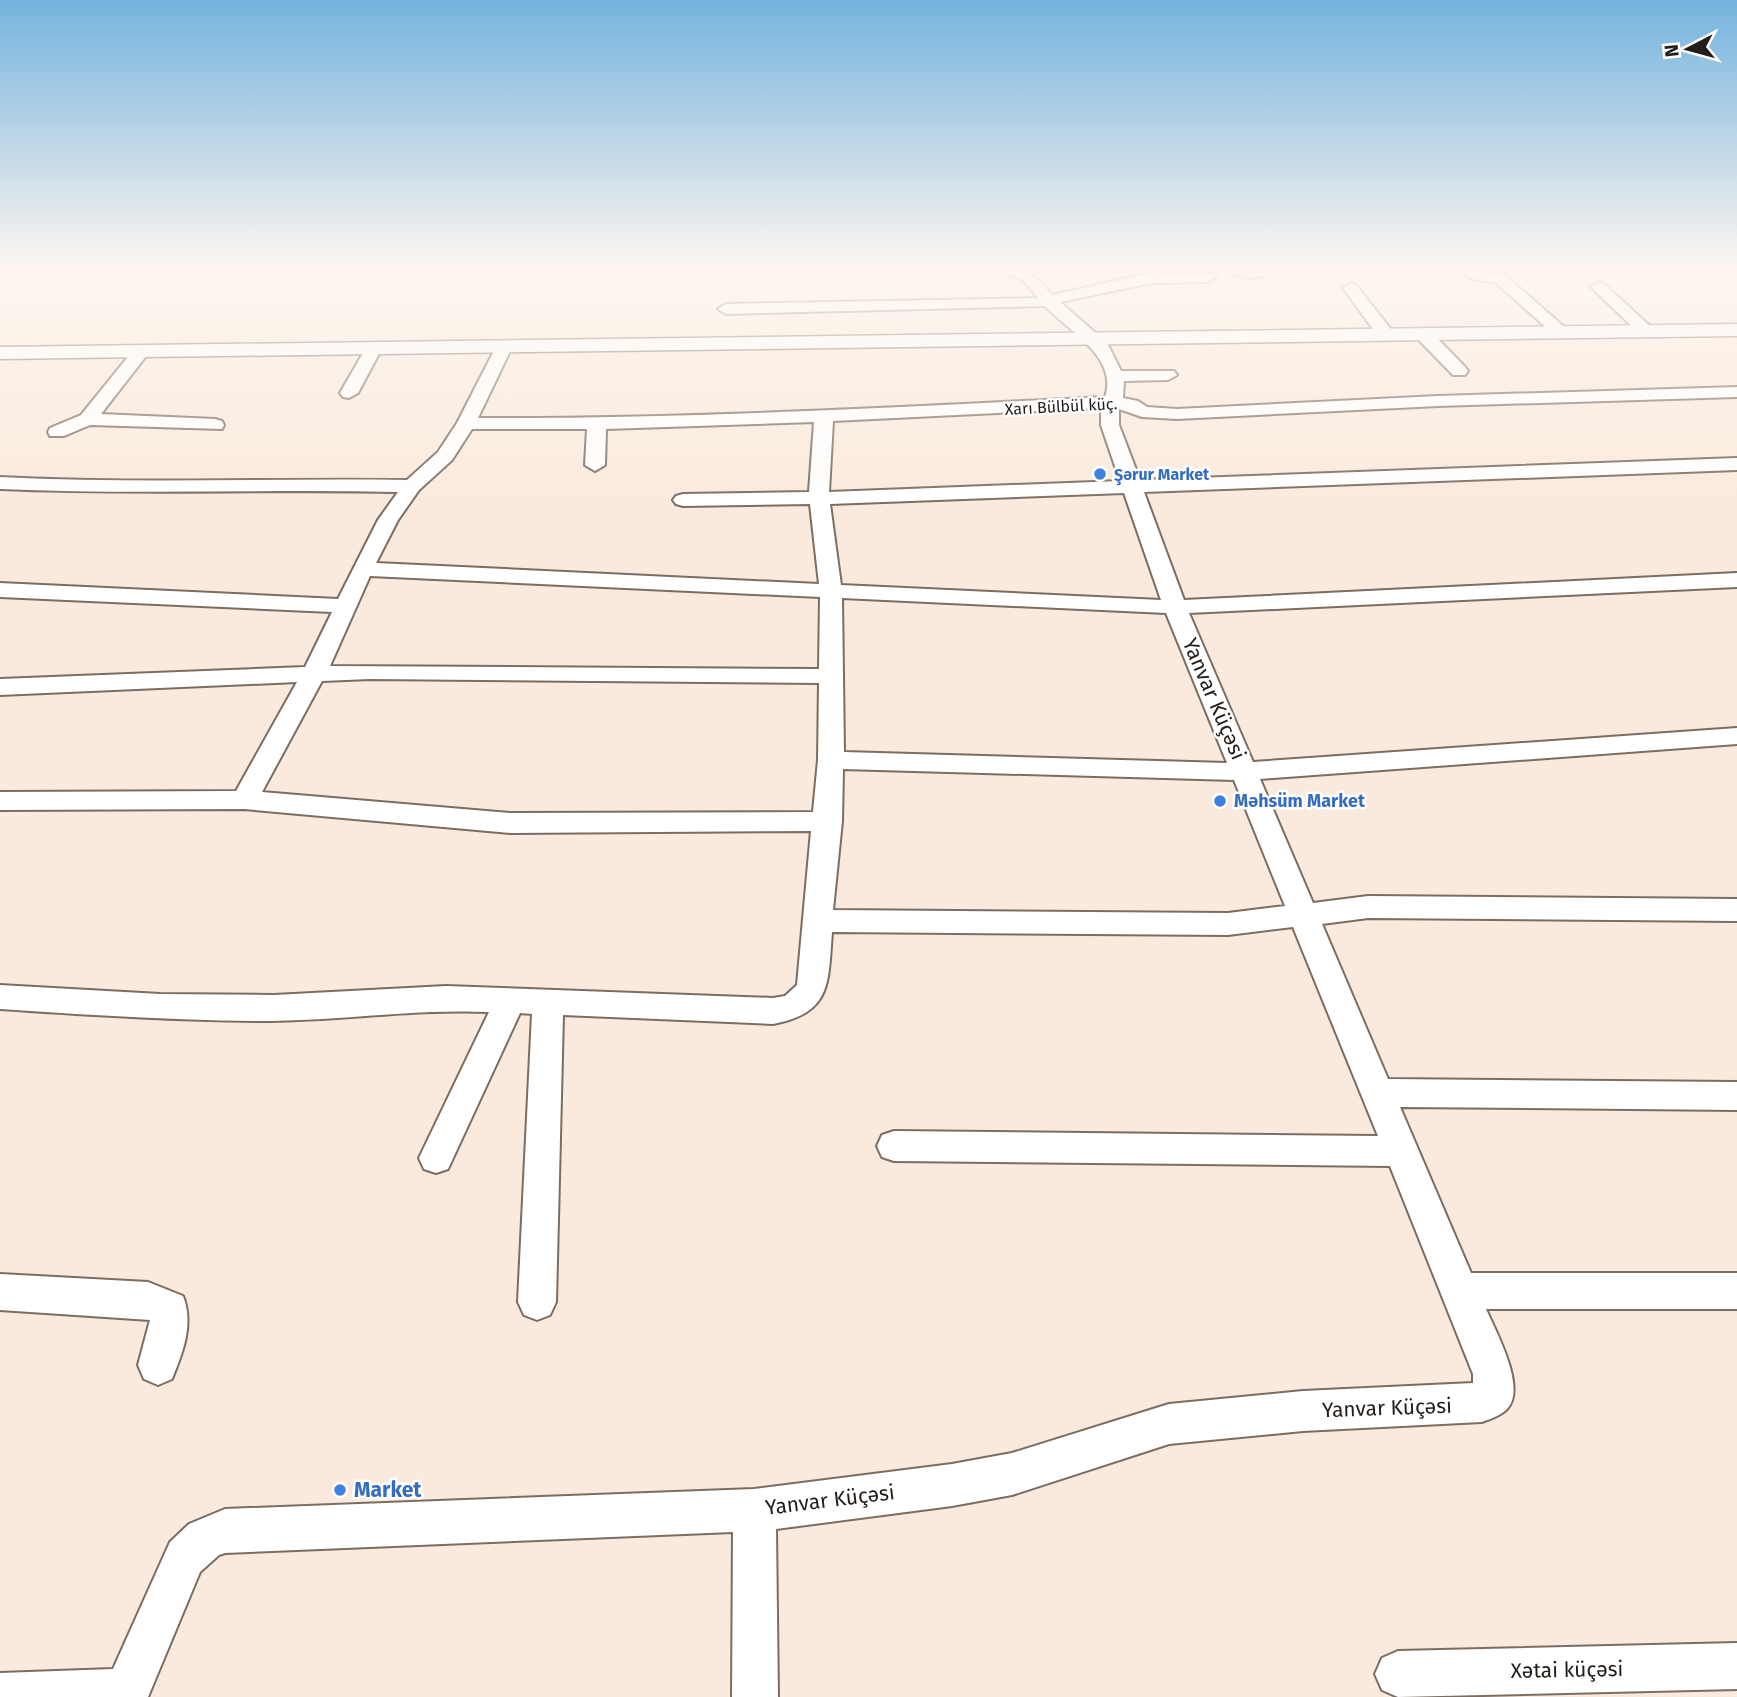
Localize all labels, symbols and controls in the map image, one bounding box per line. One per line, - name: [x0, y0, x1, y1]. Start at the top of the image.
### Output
- north arrow: [1653, 14, 1723, 84]
- text: N: [1659, 43, 1684, 58]
- street label: Xarı Bülbül küç.: [1004, 394, 1118, 420]
- place label: Şərur Market: [1114, 465, 1210, 486]
- marker: Şərur Market: [1092, 466, 1108, 482]
- street label: Yanvar Küçəsi: [1177, 634, 1251, 764]
- place label: Məhsüm Market: [1234, 790, 1366, 812]
- marker: Məhsüm Market: [1212, 793, 1228, 809]
- street label: Yanvar Küçəsi: [1322, 1393, 1452, 1423]
- place label: Market: [354, 1477, 422, 1503]
- street label: Yanvar Küçəsi: [764, 1479, 896, 1521]
- marker: Market: [332, 1482, 348, 1498]
- street label: Xətai küçəsi: [1510, 1656, 1624, 1684]

